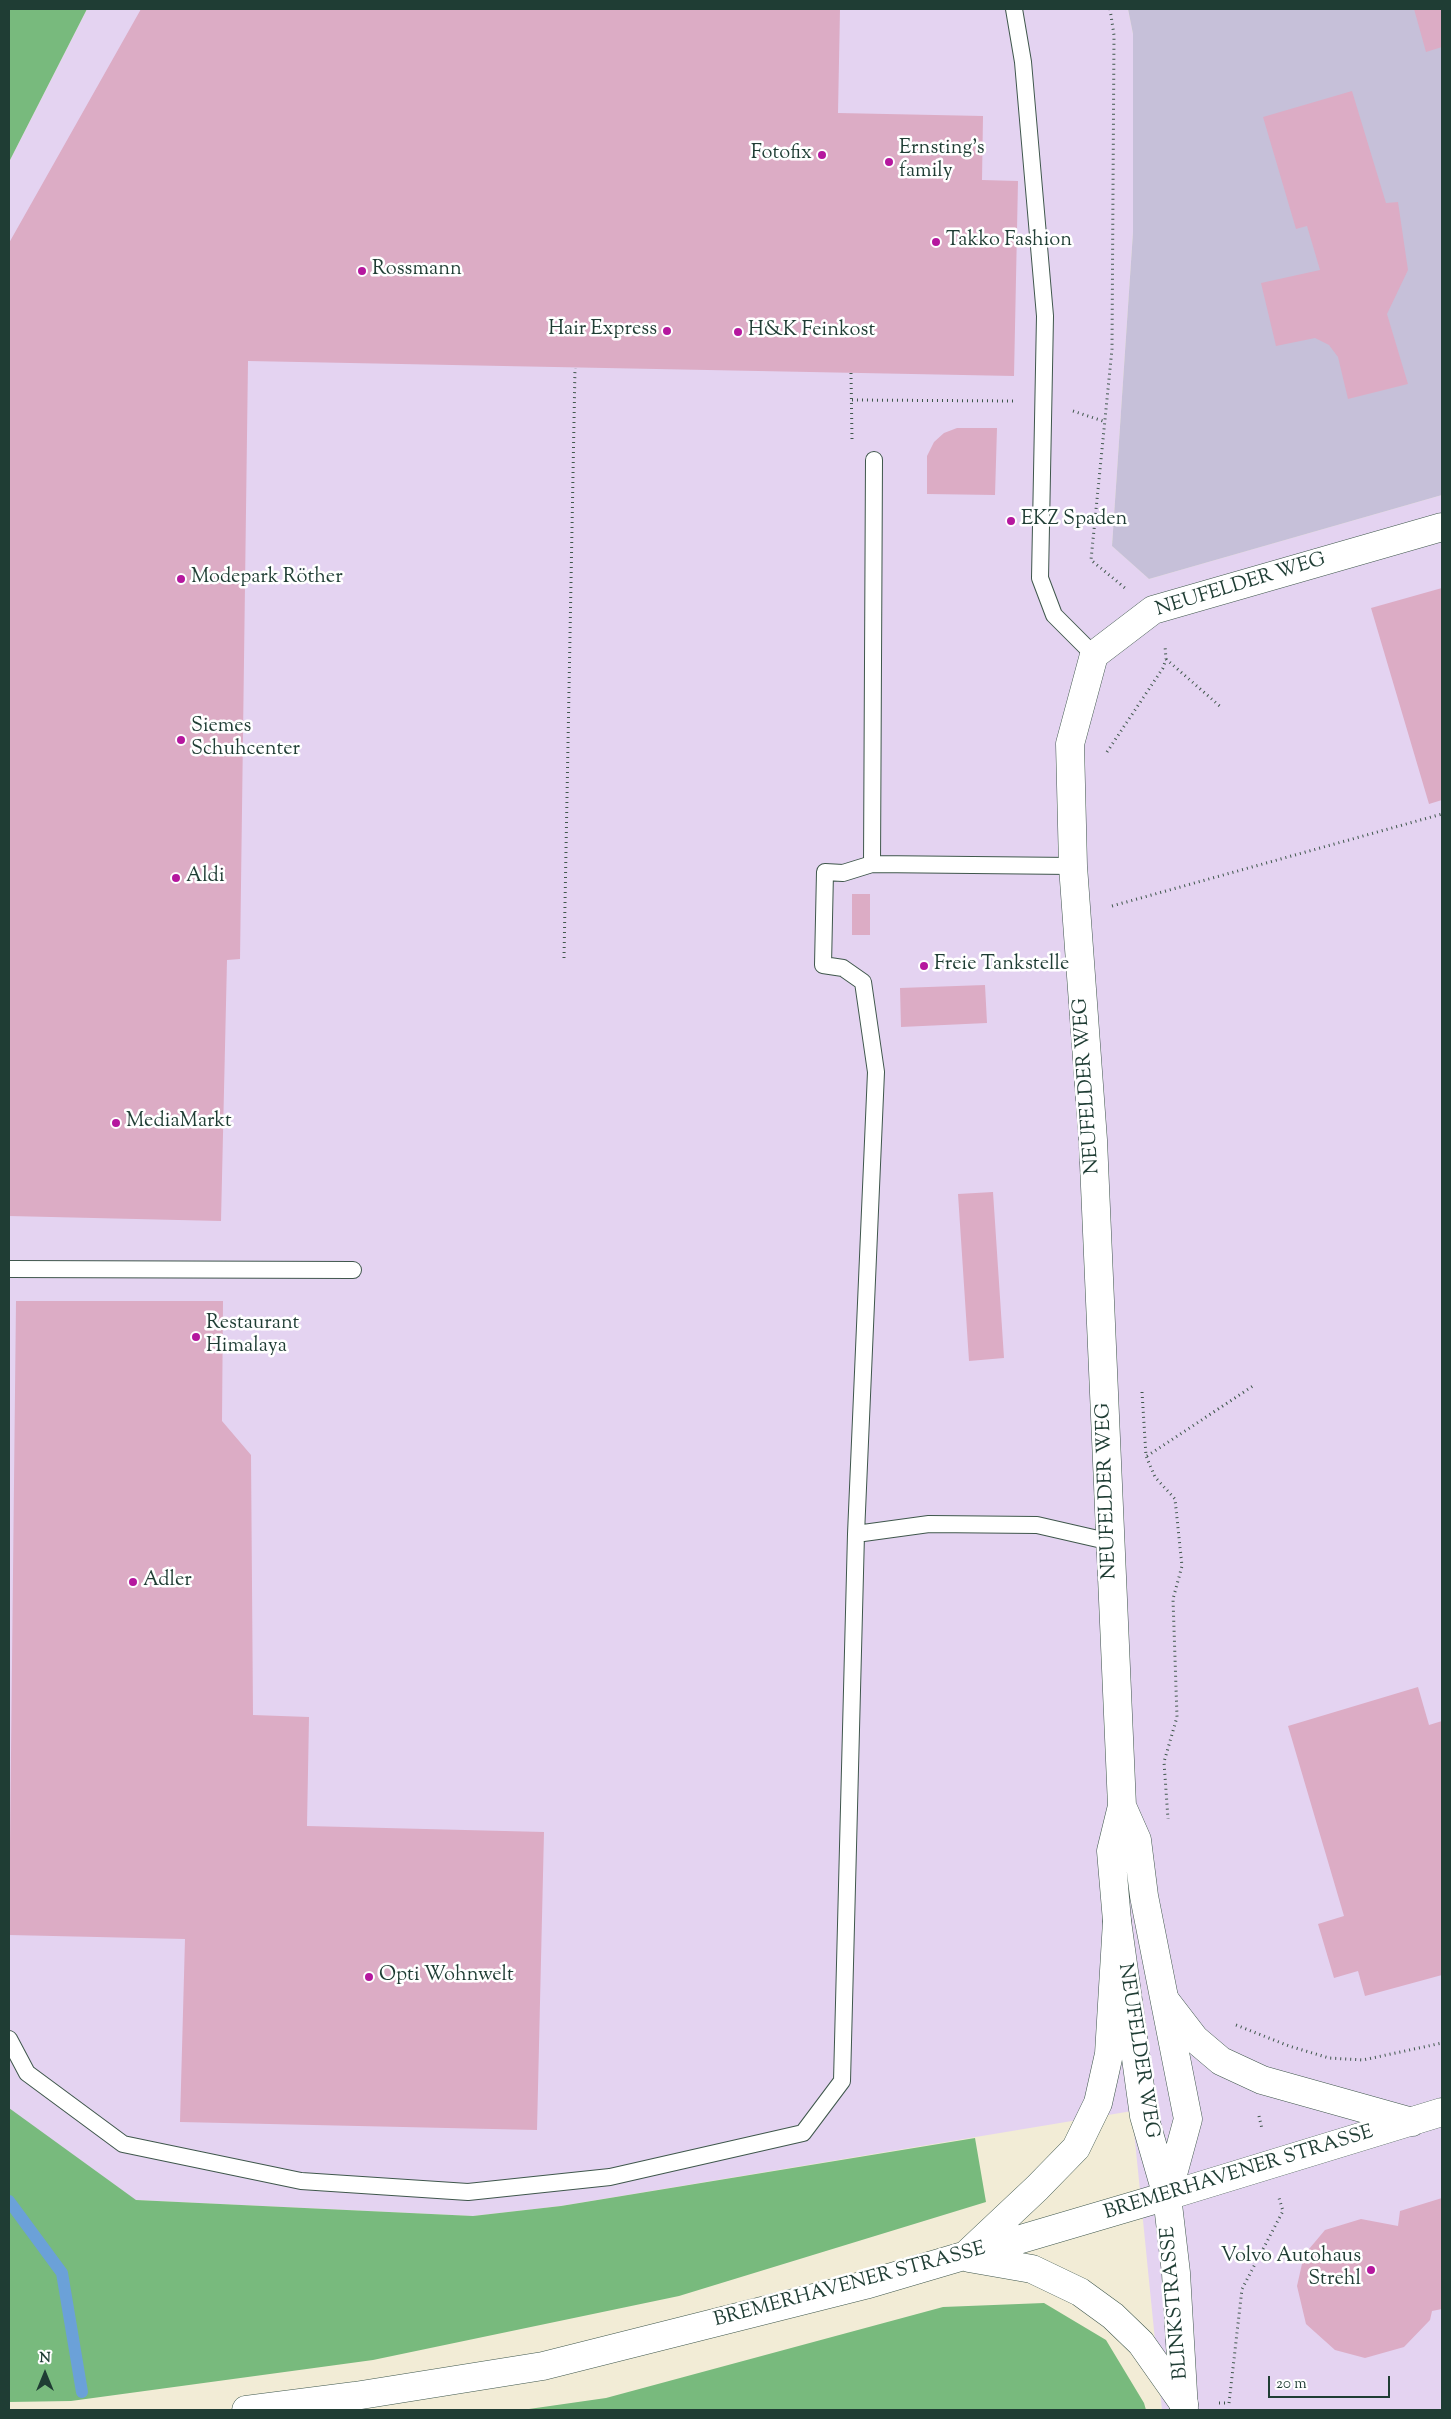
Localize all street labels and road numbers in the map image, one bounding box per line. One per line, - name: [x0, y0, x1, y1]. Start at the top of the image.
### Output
- street label: NEUFELDER WEG: [1153, 549, 1329, 623]
- street label: NEUFELDER WEG: [1070, 997, 1106, 1175]
- street label: NEUFELDER WEG: [1093, 1402, 1123, 1580]
- street label: NEUFELDER WEG: [1111, 1962, 1163, 2140]
- street label: BREMERHAVENER STRASSE: [1102, 2122, 1376, 2226]
- street label: BLINKSTRASSE: [1157, 2225, 1195, 2381]
- street label: BREMERHAVENER STRASSE: [712, 2238, 988, 2334]

